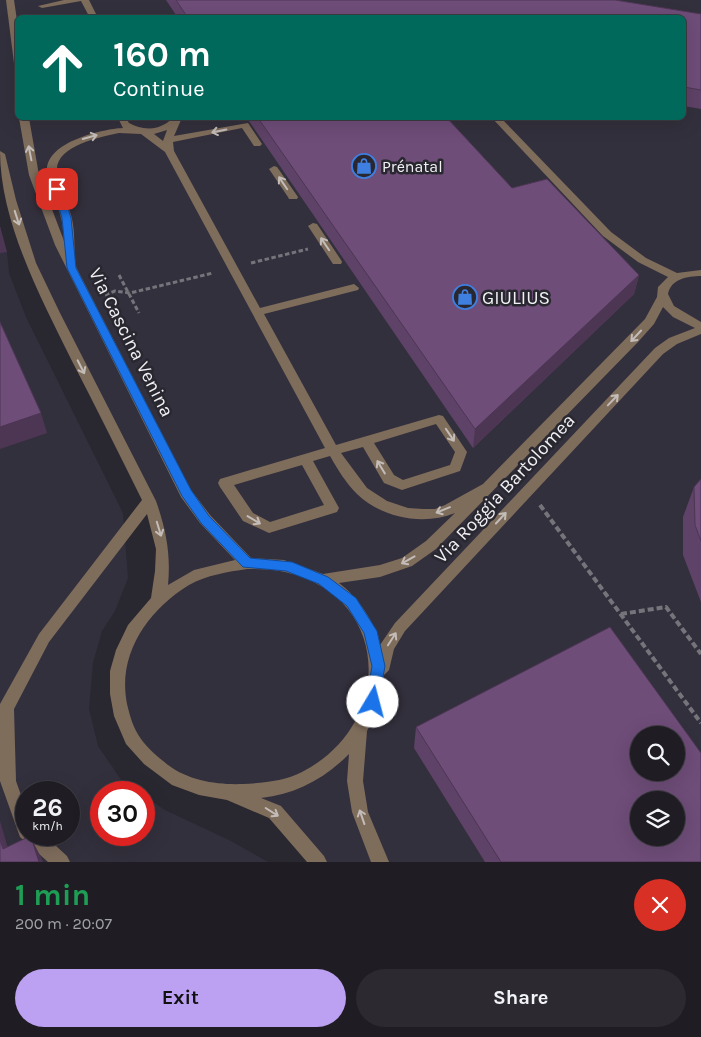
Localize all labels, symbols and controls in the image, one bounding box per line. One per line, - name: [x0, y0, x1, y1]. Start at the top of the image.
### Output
- text: 160 m: [113, 34, 211, 75]
- icon: ahead: [30, 35, 95, 100]
- text: Continue: [113, 76, 205, 102]
- one-way arrow: [211, 127, 227, 136]
- one-way arrow: [81, 132, 97, 142]
- one-way arrow: [24, 145, 34, 161]
- shop icon: Prénatal: [351, 153, 377, 179]
- place label: Prénatal: [382, 157, 443, 176]
- pin: [36, 168, 78, 210]
- icon: arrive: [43, 175, 71, 203]
- one-way arrow: [278, 176, 288, 190]
- one-way arrow: [12, 210, 22, 226]
- one-way arrow: [320, 237, 330, 251]
- street label: Via Cascina Venina: [84, 264, 178, 421]
- shop icon: GIULIUS: [452, 284, 478, 310]
- place label: GIULIUS: [482, 287, 550, 309]
- one-way arrow: [630, 330, 642, 343]
- one-way arrow: [77, 359, 86, 374]
- one-way arrow: [607, 394, 619, 406]
- street label: Via Roggia Bartolomea: [430, 410, 580, 568]
- one-way arrow: [445, 428, 455, 442]
- one-way arrow: [376, 460, 386, 474]
- one-way arrow: [436, 506, 451, 516]
- one-way arrow: [495, 512, 507, 525]
- one-way arrow: [247, 516, 261, 526]
- one-way arrow: [154, 520, 164, 536]
- one-way arrow: [401, 555, 416, 565]
- one-way arrow: [388, 632, 398, 646]
- position arrow: [346, 675, 398, 727]
- map controls: [630, 726, 685, 846]
- button: search: [630, 726, 685, 781]
- speed limit sign: 30: [90, 781, 155, 846]
- button: layers: [630, 791, 685, 846]
- text: 26: [32, 793, 63, 822]
- one-way arrow: [265, 808, 279, 818]
- one-way arrow: [357, 809, 367, 825]
- text: km/h: [32, 819, 63, 833]
- text: 1 min: [15, 877, 90, 913]
- button: close: [634, 879, 686, 931]
- text: 200 m · 20:07: [15, 914, 112, 933]
- button: Exit: [15, 969, 346, 1027]
- button: Share: [356, 969, 686, 1027]

